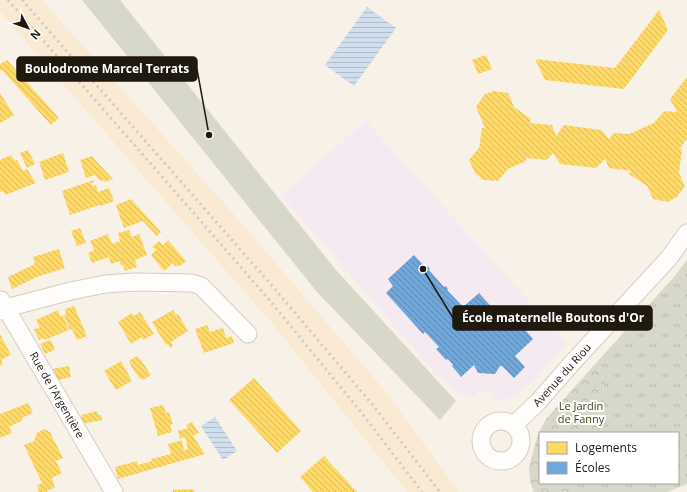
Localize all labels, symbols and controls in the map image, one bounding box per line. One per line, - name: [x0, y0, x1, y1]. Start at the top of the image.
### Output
- north arrow: [8, 8, 48, 48]
- text: N: [27, 27, 45, 43]
- callout: Boulodrome Marcel Terrats: [17, 57, 197, 81]
- text: Boulodrome Marcel Terrats: [25, 60, 189, 77]
- callout: École maternelle Boutons d'Or: [453, 306, 652, 330]
- text: École maternelle Boutons d'Or: [462, 309, 645, 326]
- street label: Avenue du Riou: [529, 340, 594, 410]
- street label: Rue de l'Argentière: [27, 349, 88, 441]
- park label: Le Jardin de Fanny: [558, 398, 605, 426]
- legend: [539, 432, 679, 484]
- text: Logements: [575, 439, 637, 456]
- text: Écoles: [575, 459, 610, 476]

